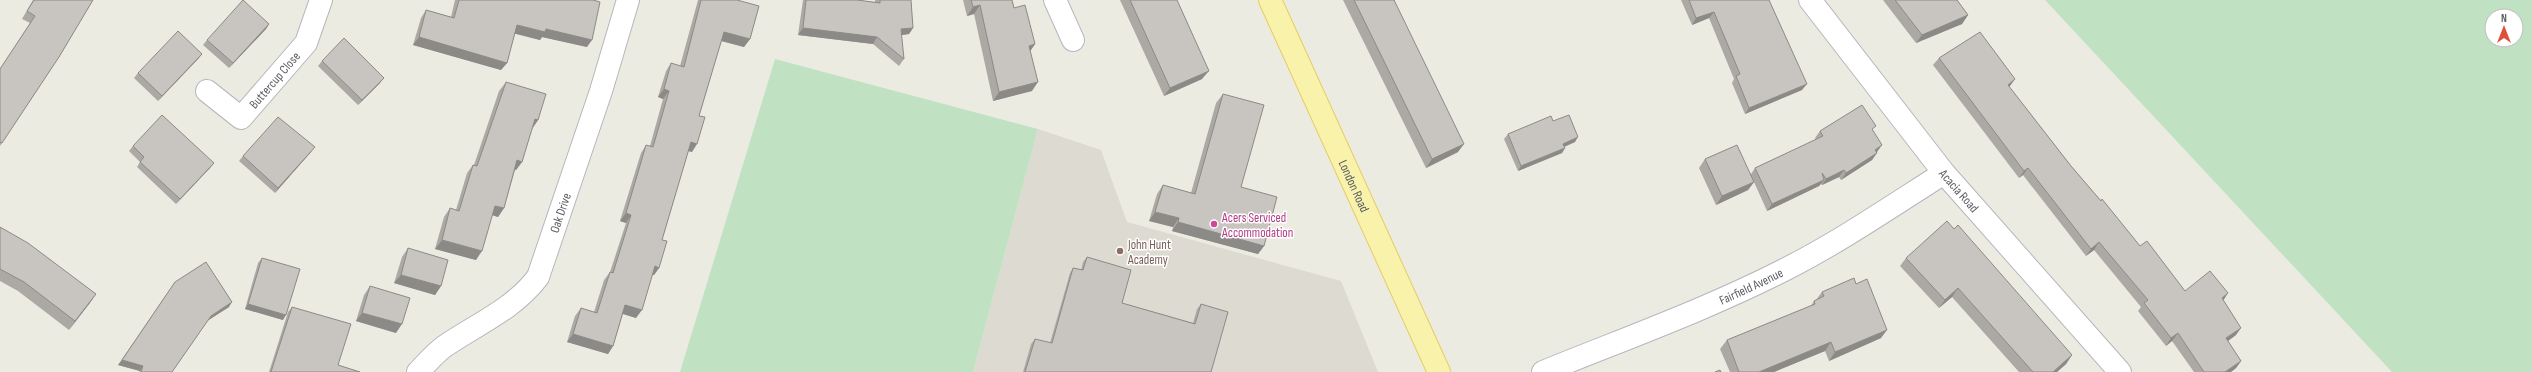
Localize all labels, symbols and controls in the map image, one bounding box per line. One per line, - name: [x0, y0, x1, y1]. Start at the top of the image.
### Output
- north arrow: [2484, 8, 2524, 48]
- text: N: [2501, 12, 2507, 25]
- street label: Buttercup Close: [246, 49, 304, 112]
- street label: London Road: [1335, 157, 1372, 215]
- street label: Acacia Road: [1934, 166, 1982, 216]
- street label: Oak Drive: [547, 191, 575, 235]
- place label: Acers Serviced Accommodation: [1221, 210, 1293, 241]
- marker: Acers Serviced Accommodation: [1209, 219, 1219, 229]
- place label: John Hunt Academy: [1127, 237, 1171, 268]
- marker: John Hunt Academy: [1115, 246, 1125, 256]
- street label: Fairfield Avenue: [1717, 265, 1786, 309]

